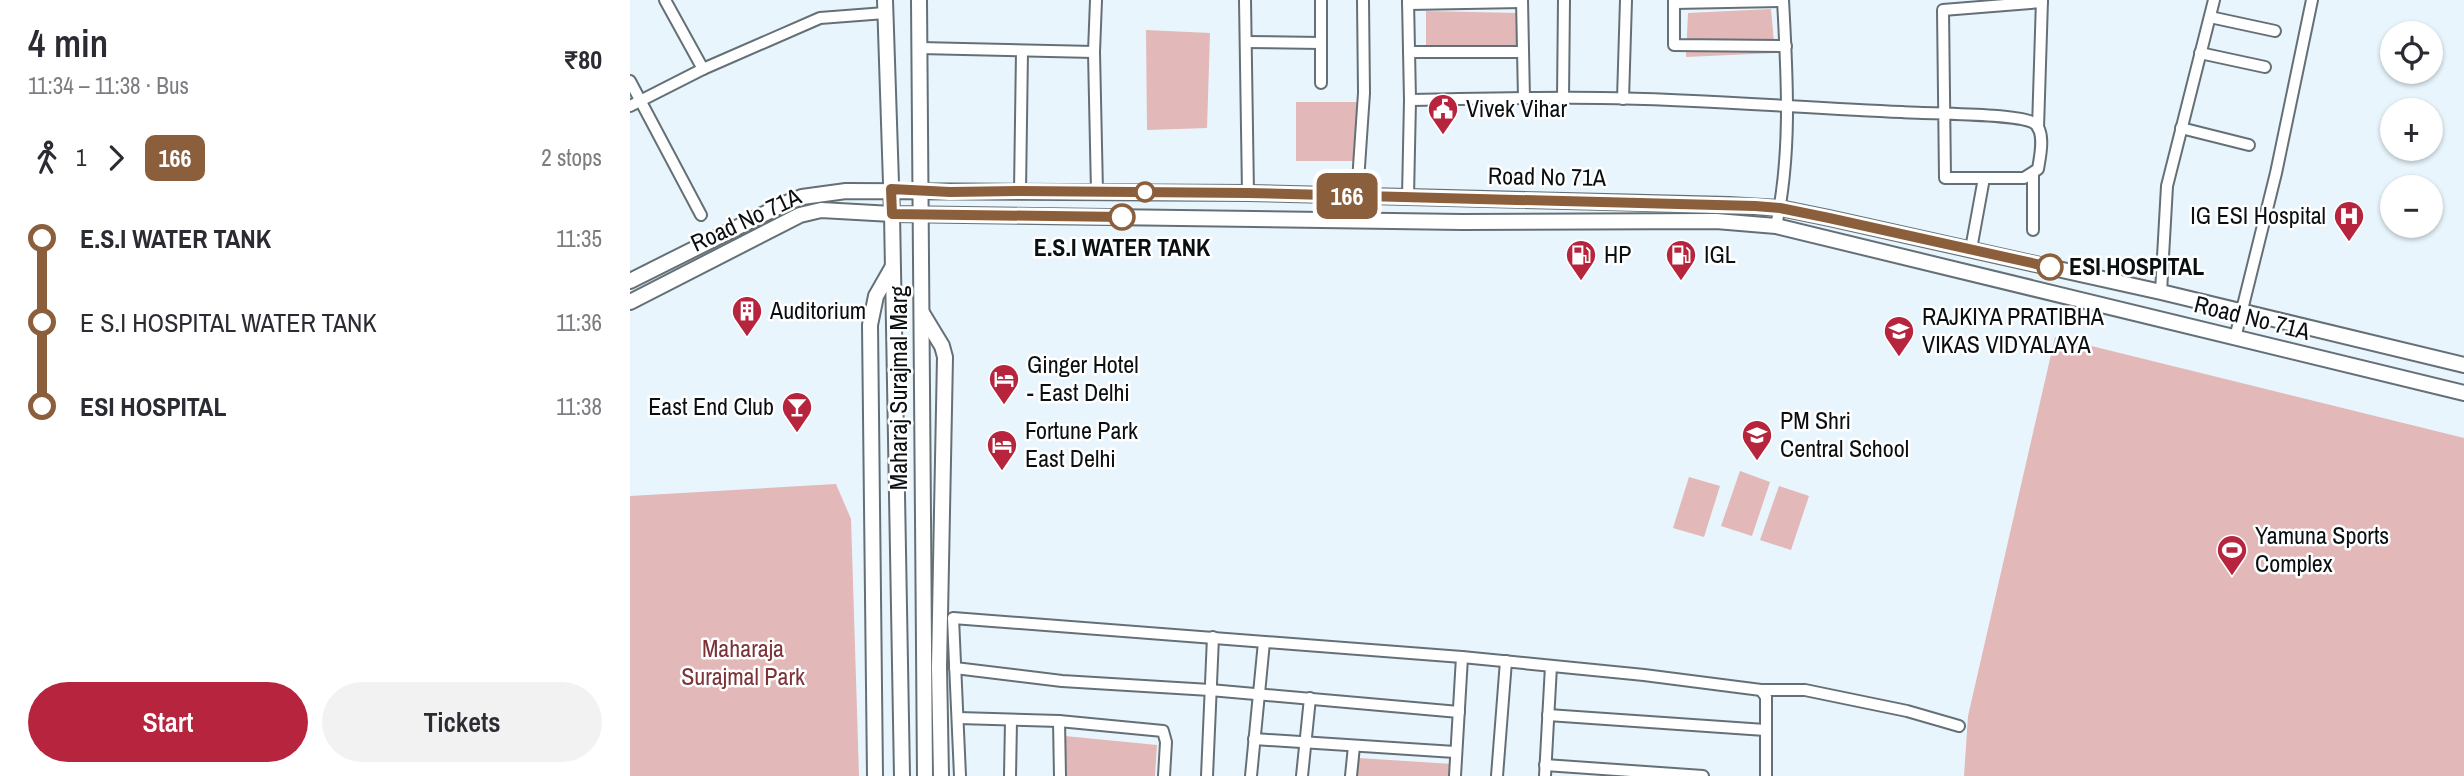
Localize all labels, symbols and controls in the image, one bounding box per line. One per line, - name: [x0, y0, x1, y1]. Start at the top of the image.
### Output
- text: 4 min: [28, 18, 108, 69]
- map controls: [2380, 21, 2443, 238]
- button: locate: [2380, 21, 2443, 84]
- text: ₹80: [563, 42, 602, 77]
- text: 11:34 – 11:38 · Bus: [28, 70, 189, 101]
- public building icon: Vivek Vihar: [1426, 92, 1460, 136]
- place label: Vivek Vihar: [1466, 92, 1568, 124]
- button: +: [2380, 98, 2443, 161]
- icon: walk: [28, 139, 66, 177]
- icon: forward: [97, 139, 135, 177]
- text: 1: [76, 142, 87, 173]
- text: 166: [159, 142, 191, 174]
- text: 2 stops: [541, 142, 602, 173]
- street label: Road No 71A: [1488, 159, 1607, 193]
- line badge: 166: [1307, 173, 1387, 219]
- button: −: [2380, 175, 2443, 238]
- street label: Road No 71A: [685, 179, 807, 259]
- text: 166: [1331, 180, 1363, 212]
- unlabelled marker: [1135, 182, 1155, 202]
- place label: IG ESI Hospital: [2190, 199, 2326, 231]
- hospital icon: IG ESI Hospital: [2332, 199, 2366, 243]
- marker: E.S.I WATER TANK: [1109, 204, 1135, 230]
- text: E.S.I WATER TANK: [80, 221, 271, 256]
- text: 11:35: [556, 223, 602, 254]
- place label: E.S.I WATER TANK: [1034, 231, 1211, 263]
- fuel station icon: HP: [1564, 238, 1598, 282]
- place label: HP: [1604, 238, 1631, 270]
- fuel station icon: IGL: [1664, 238, 1698, 282]
- place label: IGL: [1704, 238, 1736, 270]
- place label: ESI HOSPITAL: [2069, 250, 2204, 282]
- marker: ESI HOSPITAL: [2037, 254, 2063, 280]
- street label: Maharaj Surajmal Marg: [882, 286, 914, 490]
- street label: Road No 71A: [2191, 287, 2314, 347]
- building icon: Auditorium: [730, 294, 764, 338]
- place label: Auditorium: [769, 294, 866, 326]
- place label: RAJKIYA PRATIBHA VIKAS VIDYALAYA: [1922, 300, 2105, 360]
- text: E S.I HOSPITAL WATER TANK: [80, 305, 377, 340]
- text: 11:36: [556, 307, 602, 338]
- school or university icon: RAJKIYA PRATIBHA VIKAS VIDYALAYA: [1882, 314, 1916, 358]
- place label: Ginger Hotel - East Delhi: [1027, 348, 1139, 408]
- hotel icon: Ginger Hotel - East Delhi: [987, 362, 1021, 406]
- text: ESI HOSPITAL: [80, 389, 227, 424]
- place label: East End Club: [648, 390, 774, 422]
- bar icon: East End Club: [780, 390, 814, 434]
- text: 11:38: [556, 391, 602, 422]
- place label: PM Shri Central School: [1780, 404, 1909, 464]
- place label: Fortune Park East Delhi: [1025, 414, 1138, 474]
- school or university icon: PM Shri Central School: [1740, 418, 1774, 462]
- hotel icon: Fortune Park East Delhi: [985, 428, 1019, 472]
- place label: Yamuna Sports Complex: [2255, 519, 2389, 579]
- sports icon: Yamuna Sports Complex: [2215, 533, 2249, 577]
- park label: Maharaja Surajmal Park: [681, 632, 805, 692]
- button: Start: [28, 682, 308, 762]
- button: Tickets: [322, 682, 602, 762]

